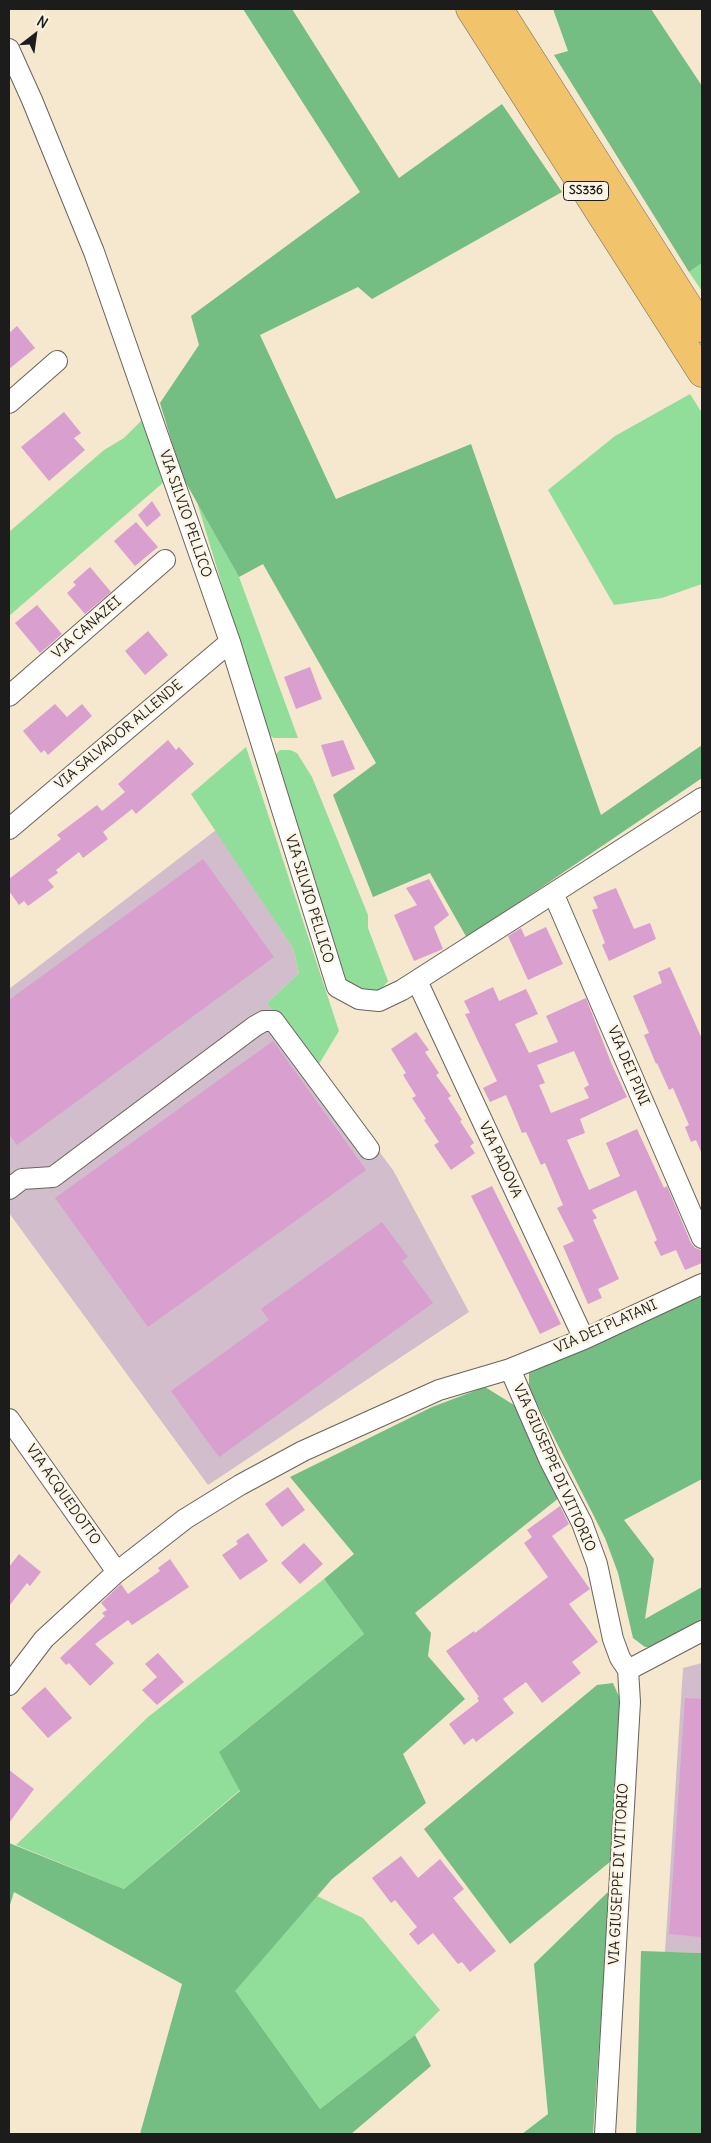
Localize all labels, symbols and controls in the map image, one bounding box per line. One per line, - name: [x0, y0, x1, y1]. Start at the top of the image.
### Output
- north arrow: [10, 10, 60, 60]
- text: N: [34, 12, 51, 32]
- road number: SS336: [564, 182, 608, 200]
- street label: VIA SILVIO PELLICO: [155, 448, 215, 580]
- street label: VIA CANAZEI: [49, 593, 125, 663]
- street label: VIA SALVADOR ALLENDE: [52, 677, 186, 793]
- street label: VIA SILVIO PELLICO: [281, 833, 337, 965]
- street label: VIA DEI PINI: [604, 1024, 652, 1108]
- street label: VIA PADOVA: [475, 1119, 525, 1201]
- street label: VIA DEI PLATANI: [552, 1297, 660, 1357]
- street label: VIA GIUSEPPE DI VITTORIO: [509, 1381, 599, 1555]
- street label: VIA ACQUEDOTTO: [22, 1441, 104, 1549]
- street label: VIA GIUSEPPE DI VITTORIO: [606, 1783, 632, 1965]

